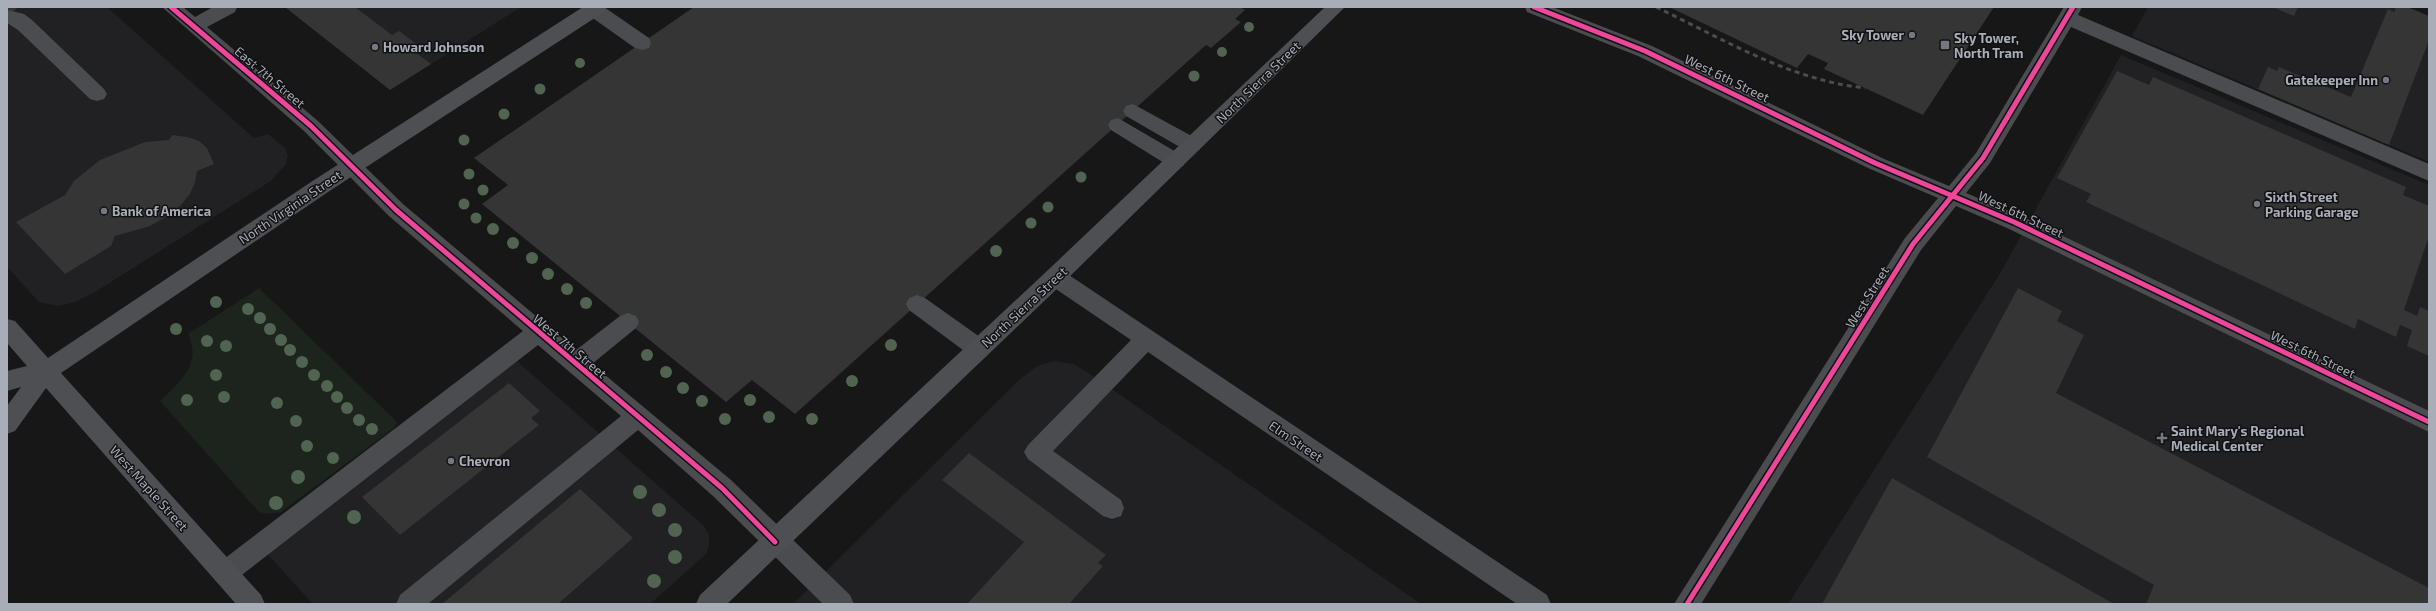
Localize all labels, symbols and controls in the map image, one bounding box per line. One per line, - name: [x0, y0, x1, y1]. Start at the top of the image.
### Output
- place label: Sky Tower: [1842, 27, 1904, 43]
- marker: Sky Tower: [1907, 30, 1917, 40]
- place label: Sky Tower, North Tram: [1954, 30, 2024, 61]
- street label: North Sierra Street: [1212, 38, 1304, 126]
- place label: Howard Johnson: [383, 39, 484, 55]
- marker: Sky Tower, North Tram: [1939, 39, 1951, 51]
- marker: Howard Johnson: [370, 42, 380, 52]
- street label: East 7th Street: [232, 43, 309, 111]
- street label: West 6th Street: [1682, 51, 1772, 105]
- place label: Gatekeeper Inn: [2285, 72, 2378, 88]
- marker: Gatekeeper Inn: [2381, 75, 2391, 85]
- street label: North Virginia Street: [236, 167, 344, 247]
- street label: West 6th Street: [1976, 187, 2066, 241]
- place label: Sixth Street Parking Garage: [2265, 189, 2359, 220]
- marker: Sixth Street Parking Garage: [2252, 199, 2262, 209]
- place label: Bank of America: [112, 203, 211, 219]
- marker: Bank of America: [99, 206, 109, 216]
- street label: North Sierra Street: [978, 263, 1070, 351]
- street label: West Street: [1842, 263, 1892, 331]
- street label: West 7th Street: [530, 310, 610, 382]
- street label: West 6th Street: [2268, 327, 2358, 381]
- street label: Elm Street: [1266, 417, 1326, 465]
- place label: Saint Mary's Regional Medical Center: [2171, 423, 2305, 454]
- marker: Saint Mary's Regional Medical Center: [2156, 432, 2168, 444]
- street label: West Maple Street: [106, 442, 192, 534]
- place label: Chevron: [459, 453, 510, 469]
- marker: Chevron: [446, 456, 456, 466]

